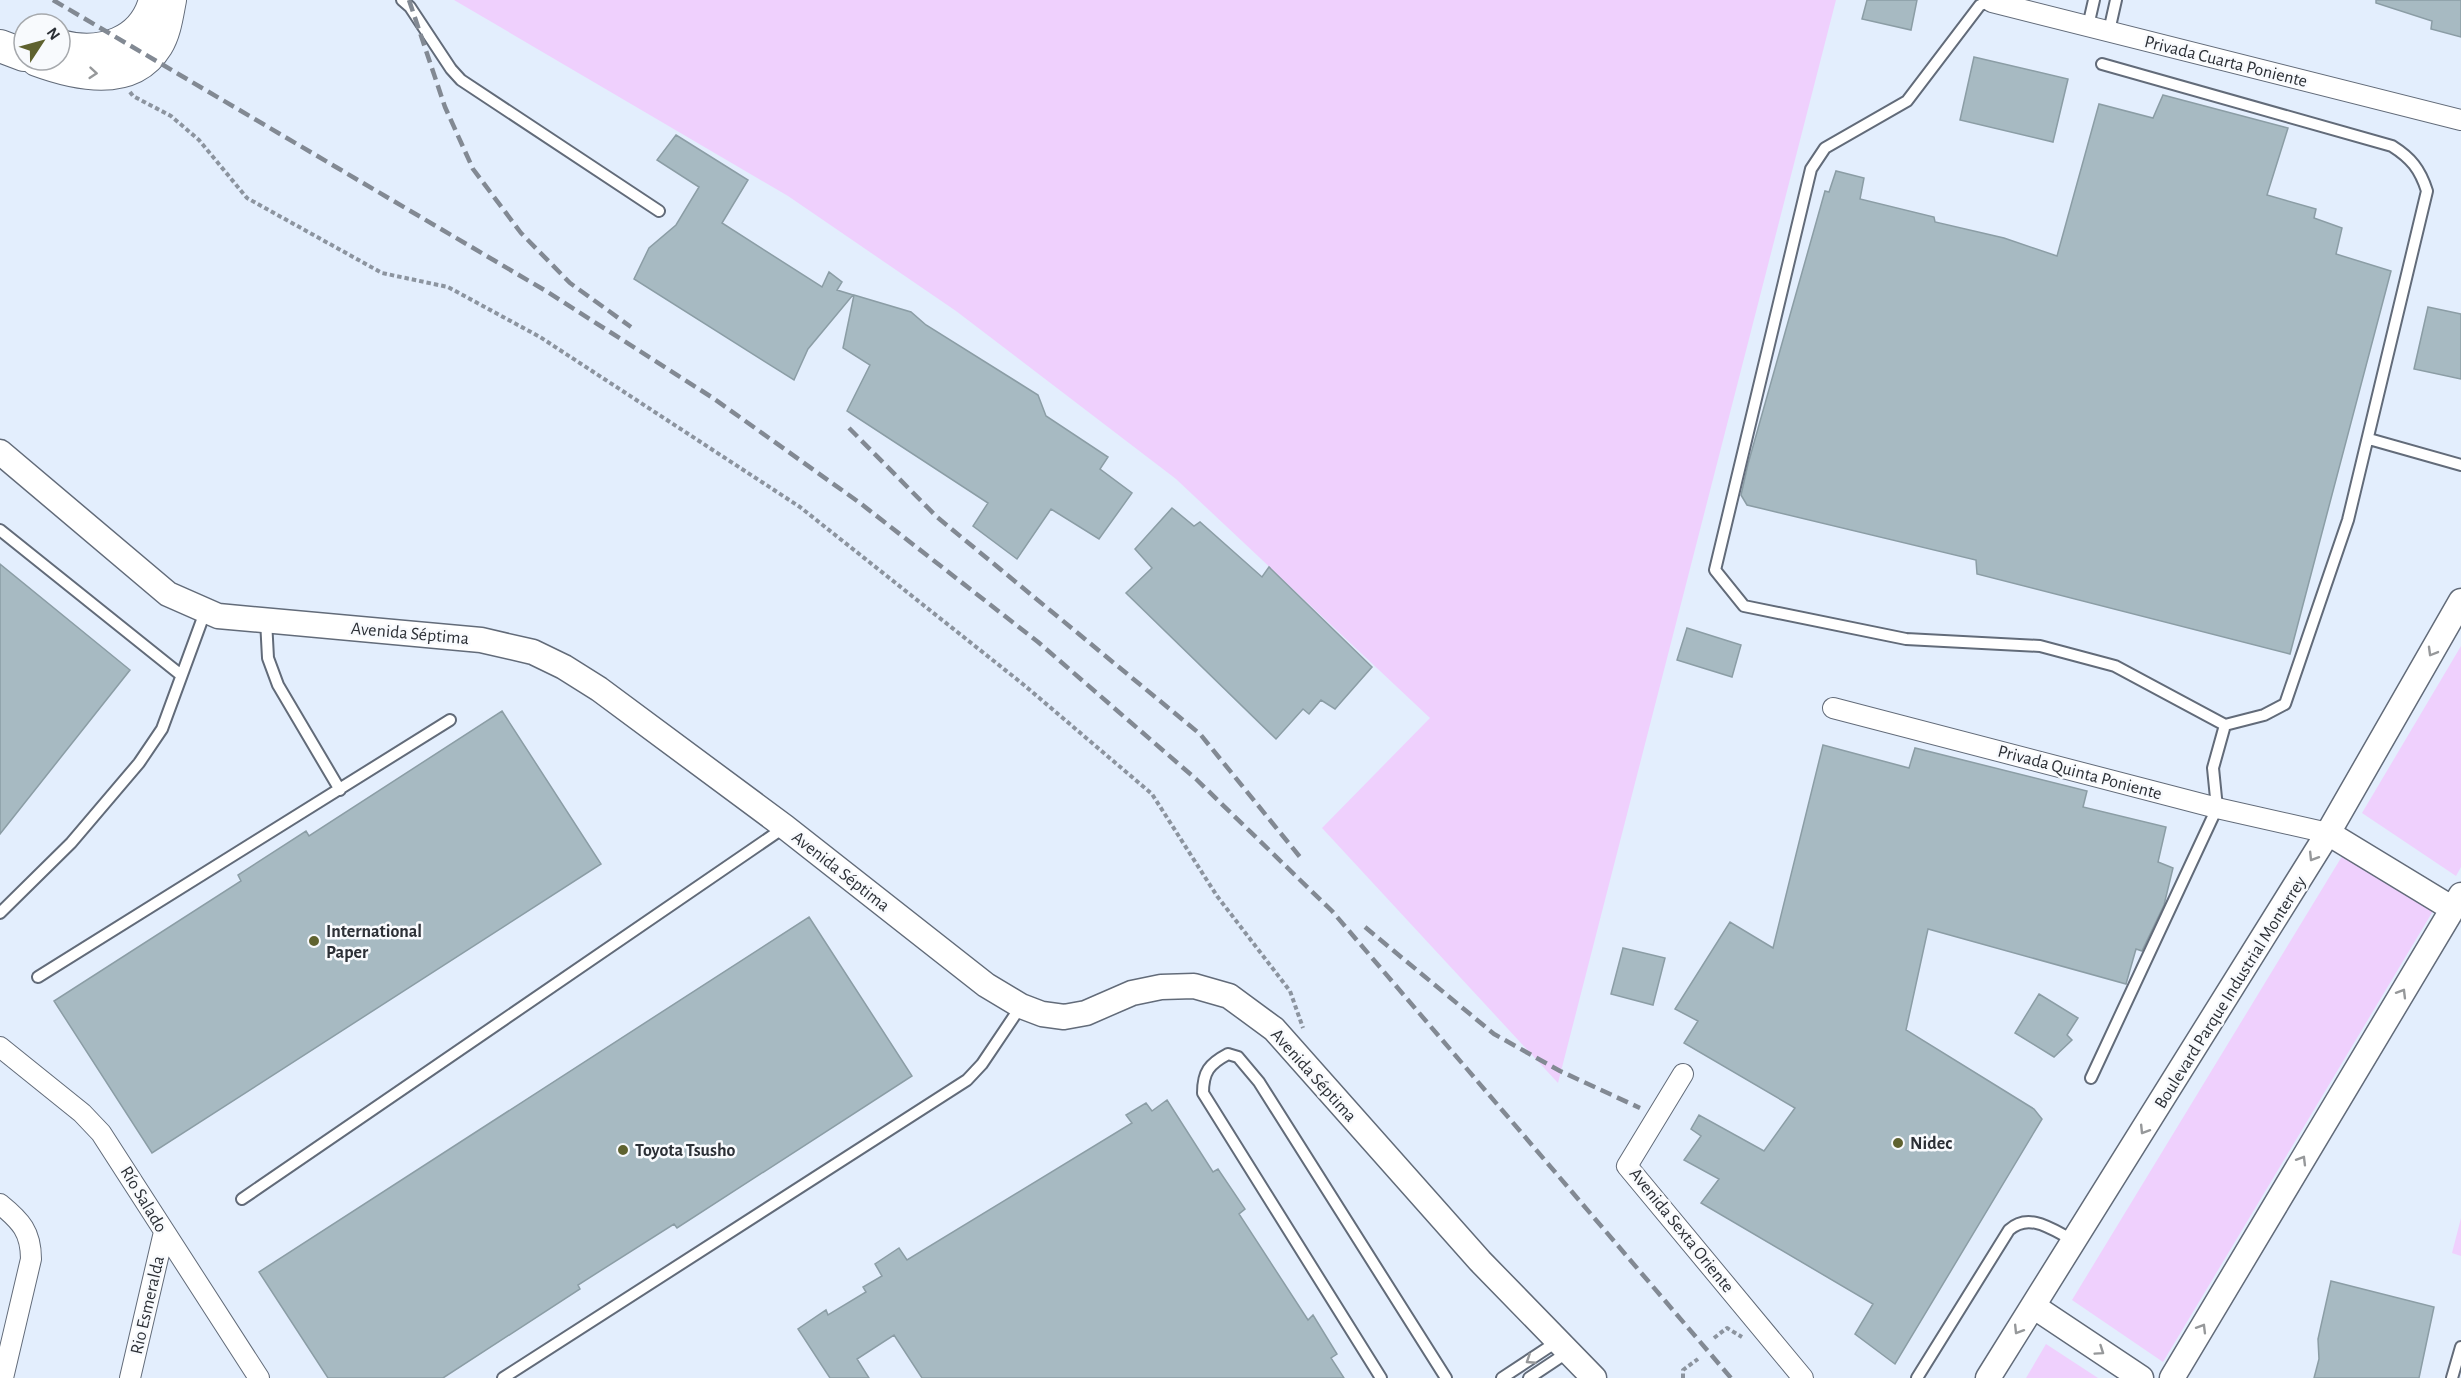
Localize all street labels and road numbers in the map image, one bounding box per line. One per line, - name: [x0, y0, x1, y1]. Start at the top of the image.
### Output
- street label: Privada Cuarta Poniente: [2143, 33, 2309, 91]
- street label: Avenida Séptima: [350, 620, 470, 648]
- street label: Privada Quinta Poniente: [1996, 742, 2164, 804]
- street label: Avenida Séptima: [788, 828, 893, 915]
- street label: Boulevard Parque Industrial Monterrey: [2152, 873, 2310, 1112]
- street label: Avenida Séptima: [1267, 1026, 1360, 1126]
- street label: Río Salado: [116, 1163, 170, 1236]
- street label: Avenida Sexta Oriente: [1626, 1165, 1737, 1296]
- street label: Rio Esmeralda: [128, 1254, 168, 1356]

